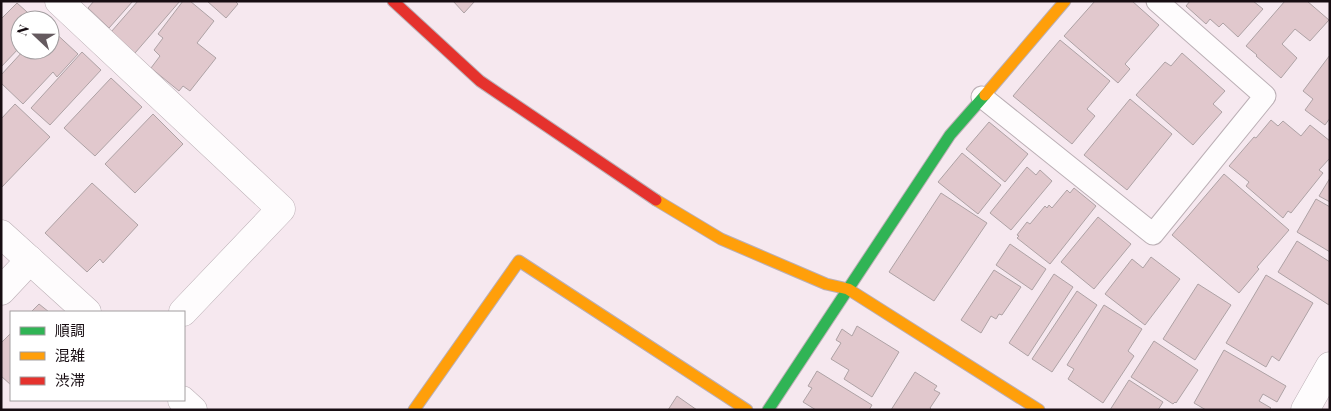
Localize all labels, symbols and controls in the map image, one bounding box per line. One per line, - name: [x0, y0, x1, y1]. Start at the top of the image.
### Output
- north arrow: [10, 10, 60, 60]
- text: N: [12, 22, 33, 38]
- legend: [10, 311, 185, 401]
- text: 順調: [55, 320, 85, 340]
- text: 混雑: [55, 345, 85, 365]
- text: 渋滞: [55, 370, 85, 390]

